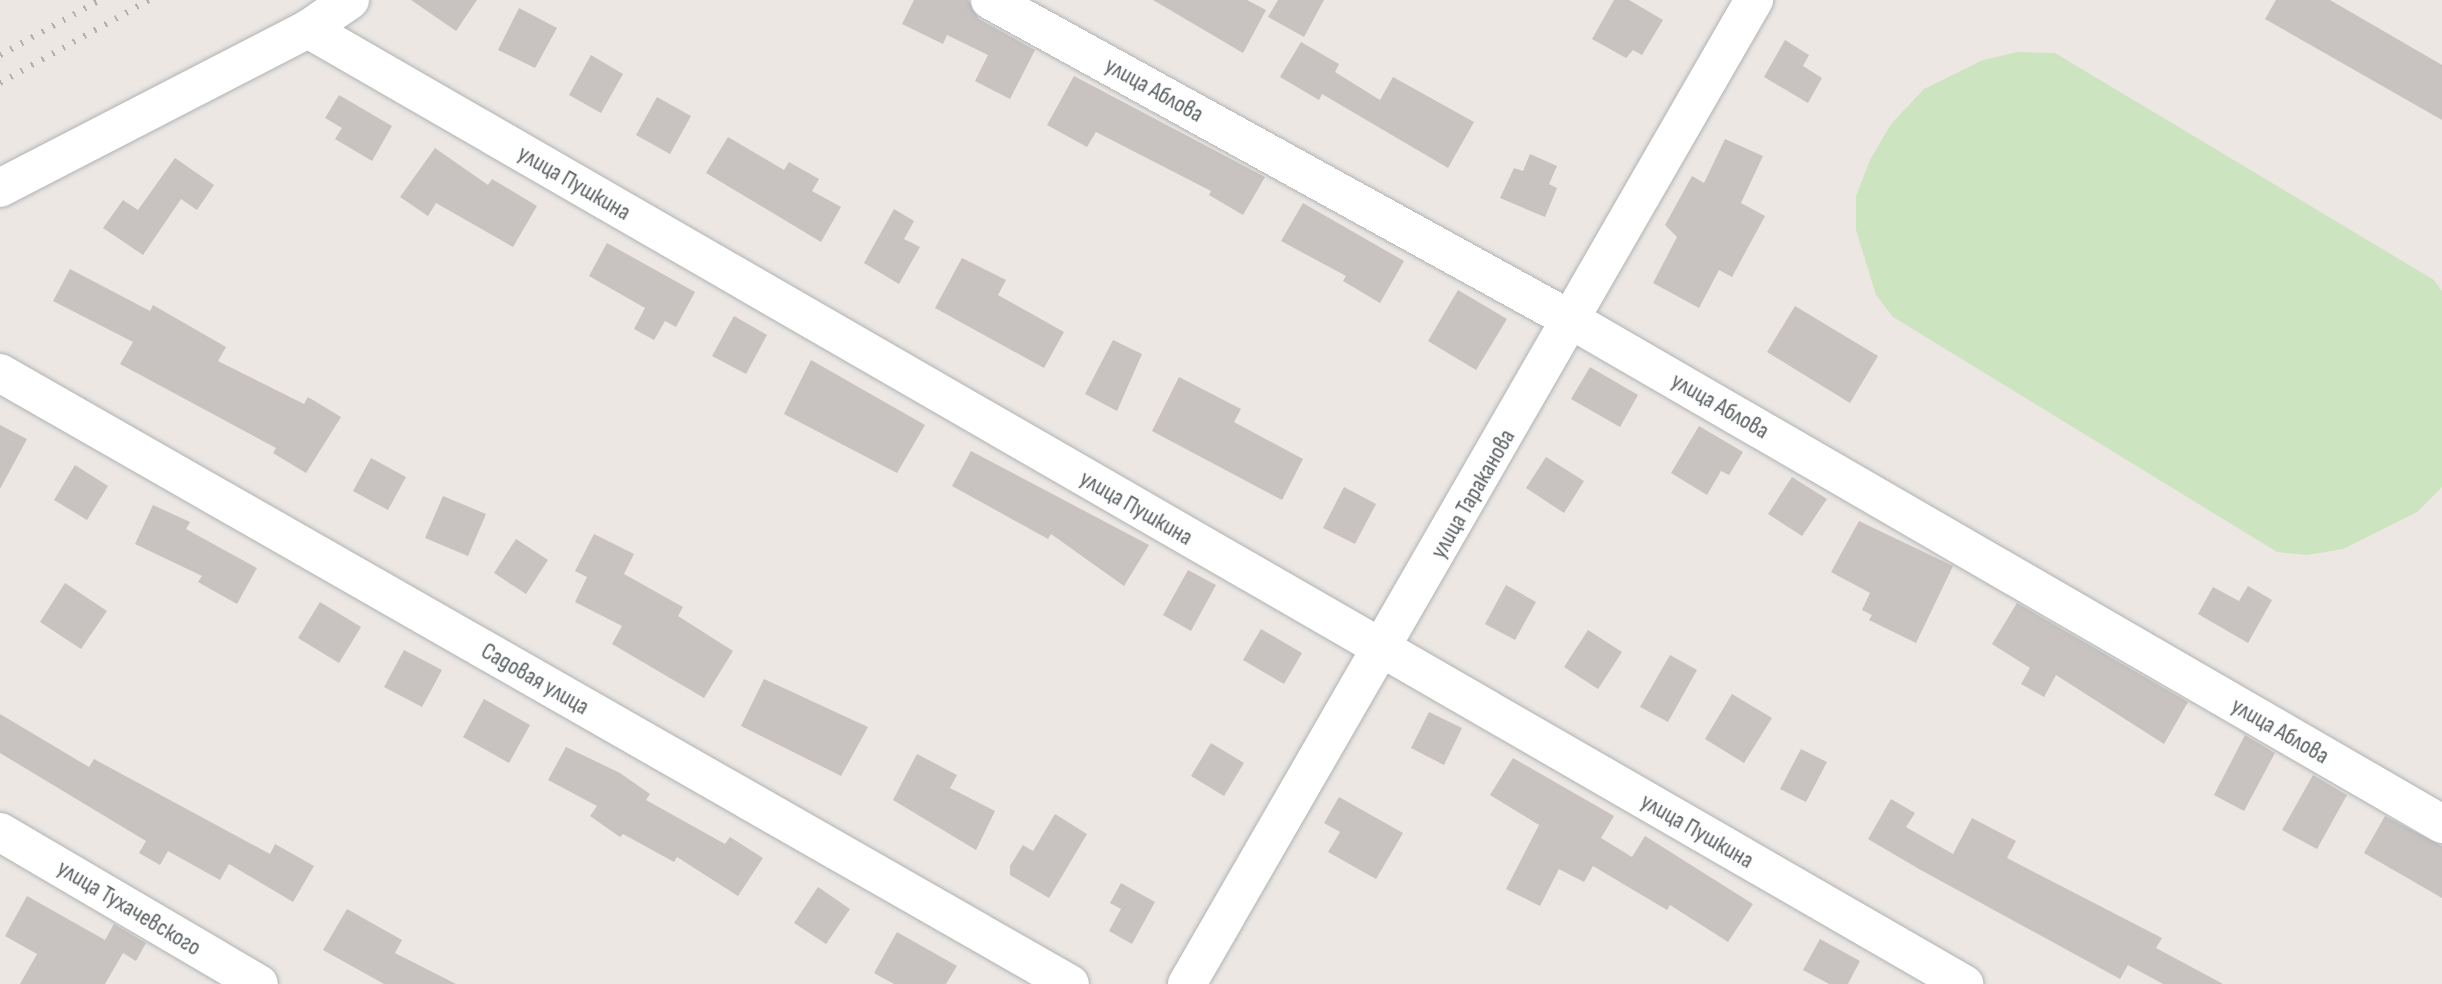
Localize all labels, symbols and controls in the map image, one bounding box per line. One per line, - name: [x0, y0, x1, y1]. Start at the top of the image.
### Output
- street label: улица Аблова: [1100, 51, 1208, 129]
- street label: улица Пушкина: [512, 139, 636, 227]
- street label: улица Аблова: [1666, 366, 1774, 446]
- street label: улица Тараканова: [1424, 424, 1522, 564]
- street label: улица Пушкина: [1074, 464, 1198, 552]
- street label: Садовая улица: [476, 637, 594, 721]
- street label: улица Аблова: [2226, 691, 2334, 771]
- street label: улица Пушкина: [1635, 787, 1759, 875]
- street label: улица Тухачевского: [52, 854, 206, 962]

